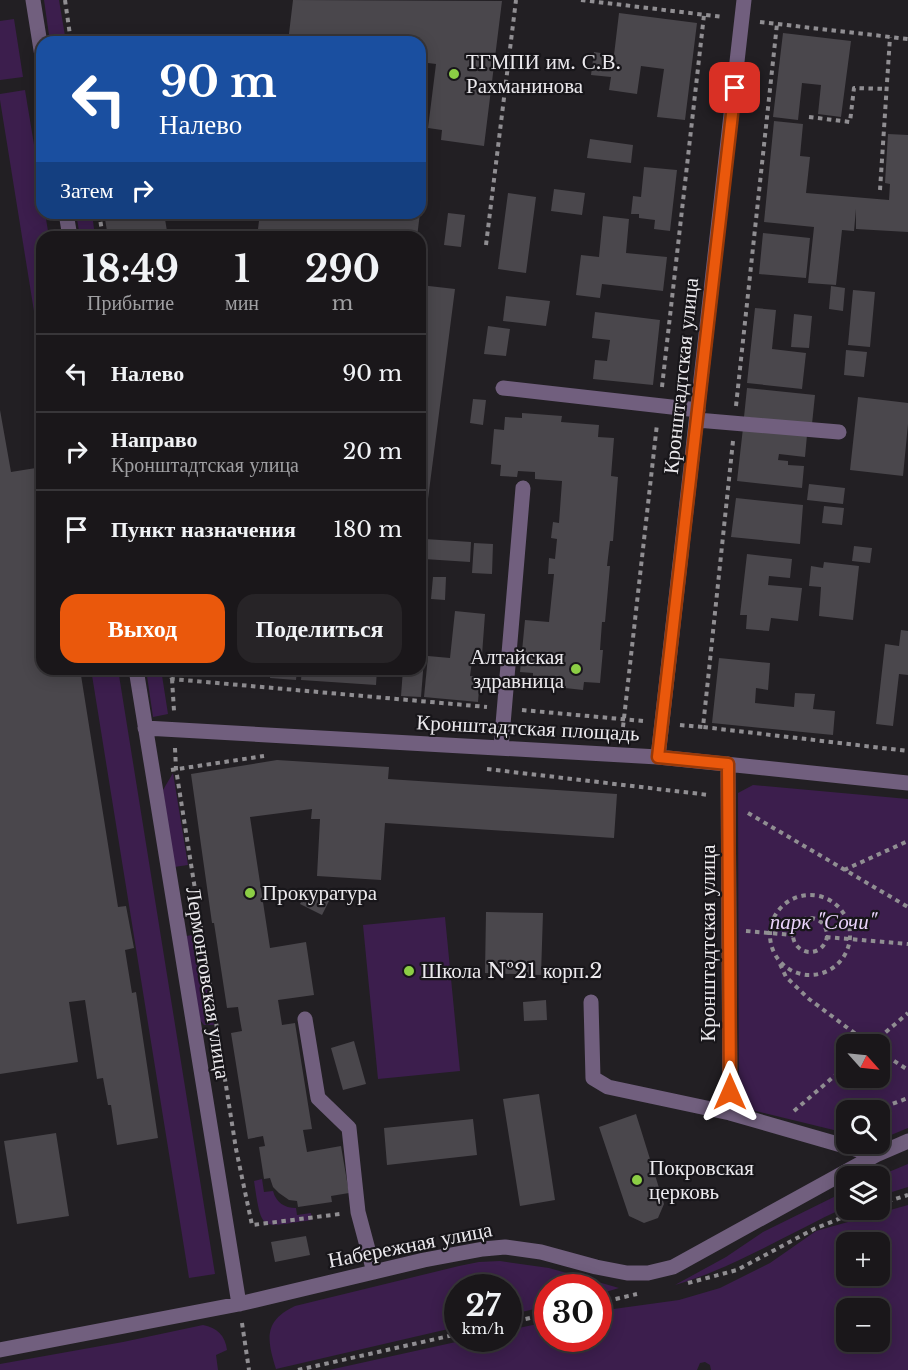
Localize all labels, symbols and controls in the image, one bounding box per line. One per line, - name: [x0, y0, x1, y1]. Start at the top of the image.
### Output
- place label: ТГМПИ им. С.В. Рахманинова: [466, 49, 621, 99]
- text: 90 m: [159, 56, 277, 108]
- icon: left: [60, 60, 138, 138]
- pin: [709, 62, 760, 113]
- marker: ТГМПИ им. С.В. Рахманинова: [447, 67, 461, 81]
- icon: arrive: [718, 71, 751, 104]
- text: Налево: [159, 108, 242, 141]
- icon: right: [126, 174, 159, 207]
- text: Затем: [60, 177, 114, 204]
- text: 18:49: [82, 247, 179, 292]
- text: 1: [234, 247, 250, 292]
- text: 290: [305, 247, 380, 292]
- street label: Кронштадтская улица: [658, 276, 704, 475]
- text: Прибытие: [87, 291, 174, 315]
- text: мин: [225, 291, 259, 315]
- text: m: [332, 291, 353, 315]
- icon: left: [60, 357, 93, 390]
- text: Налево: [111, 360, 184, 387]
- text: 90 m: [342, 360, 402, 387]
- text: Направо: [111, 426, 197, 453]
- icon: right: [60, 435, 93, 468]
- text: 20 m: [343, 438, 402, 465]
- text: Кронштадтская улица: [111, 453, 299, 477]
- icon: arrive: [60, 513, 93, 546]
- text: Пункт назначения: [111, 516, 296, 543]
- text: 180 m: [333, 516, 402, 543]
- button: Выход: [60, 594, 225, 663]
- button: Поделиться: [237, 594, 402, 663]
- place label: Алтайская здравница: [470, 644, 565, 694]
- marker: Алтайская здравница: [569, 662, 583, 676]
- street label: Кронштадтская площадь: [416, 709, 640, 747]
- street label: Кронштадтская улица: [695, 844, 721, 1042]
- place label: Прокуратура: [262, 880, 378, 906]
- street label: Лермонтовская улица: [180, 885, 236, 1081]
- marker: Прокуратура: [243, 886, 257, 900]
- park label: парк "Сочи": [770, 909, 878, 935]
- place label: Школа №21 корп.2: [421, 958, 603, 984]
- marker: Школа №21 корп.2: [402, 964, 416, 978]
- north arrow: [836, 1034, 890, 1088]
- map controls: [836, 1034, 890, 1352]
- position arrow: [698, 1060, 762, 1124]
- button: search: [836, 1100, 890, 1154]
- place label: Покровская церковь: [649, 1155, 754, 1205]
- button: layers: [836, 1166, 890, 1220]
- marker: Покровская церковь: [630, 1173, 644, 1187]
- street label: Набережная улица: [326, 1216, 495, 1274]
- button: +: [836, 1232, 890, 1286]
- speed limit sign: 30: [534, 1274, 612, 1352]
- text: 27: [465, 1287, 501, 1324]
- button: −: [836, 1298, 890, 1352]
- text: km/h: [462, 1319, 504, 1338]

